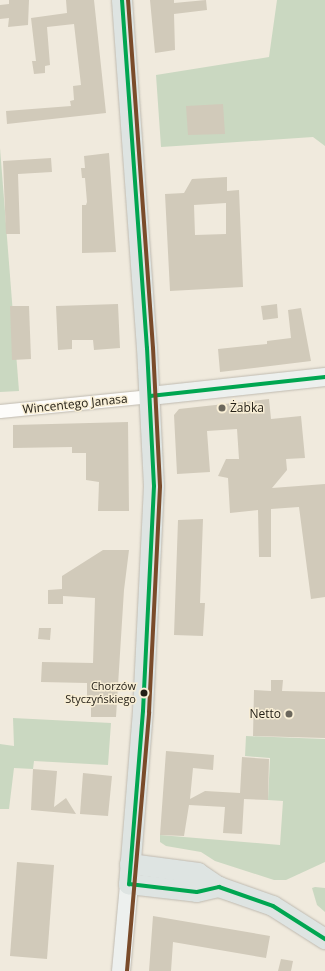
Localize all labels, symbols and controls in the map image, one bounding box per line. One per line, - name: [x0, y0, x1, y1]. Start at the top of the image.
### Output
- street label: Wincentego Janasa: [22, 391, 128, 417]
- place label: Żabka: [230, 401, 264, 415]
- marker: Żabka: [217, 403, 227, 413]
- place label: Chorzów Styczyńskiego: [65, 680, 136, 706]
- marker: Chorzów Styczyńskiego: [139, 688, 149, 698]
- place label: Netto: [249, 707, 281, 721]
- marker: Netto: [284, 709, 294, 719]

